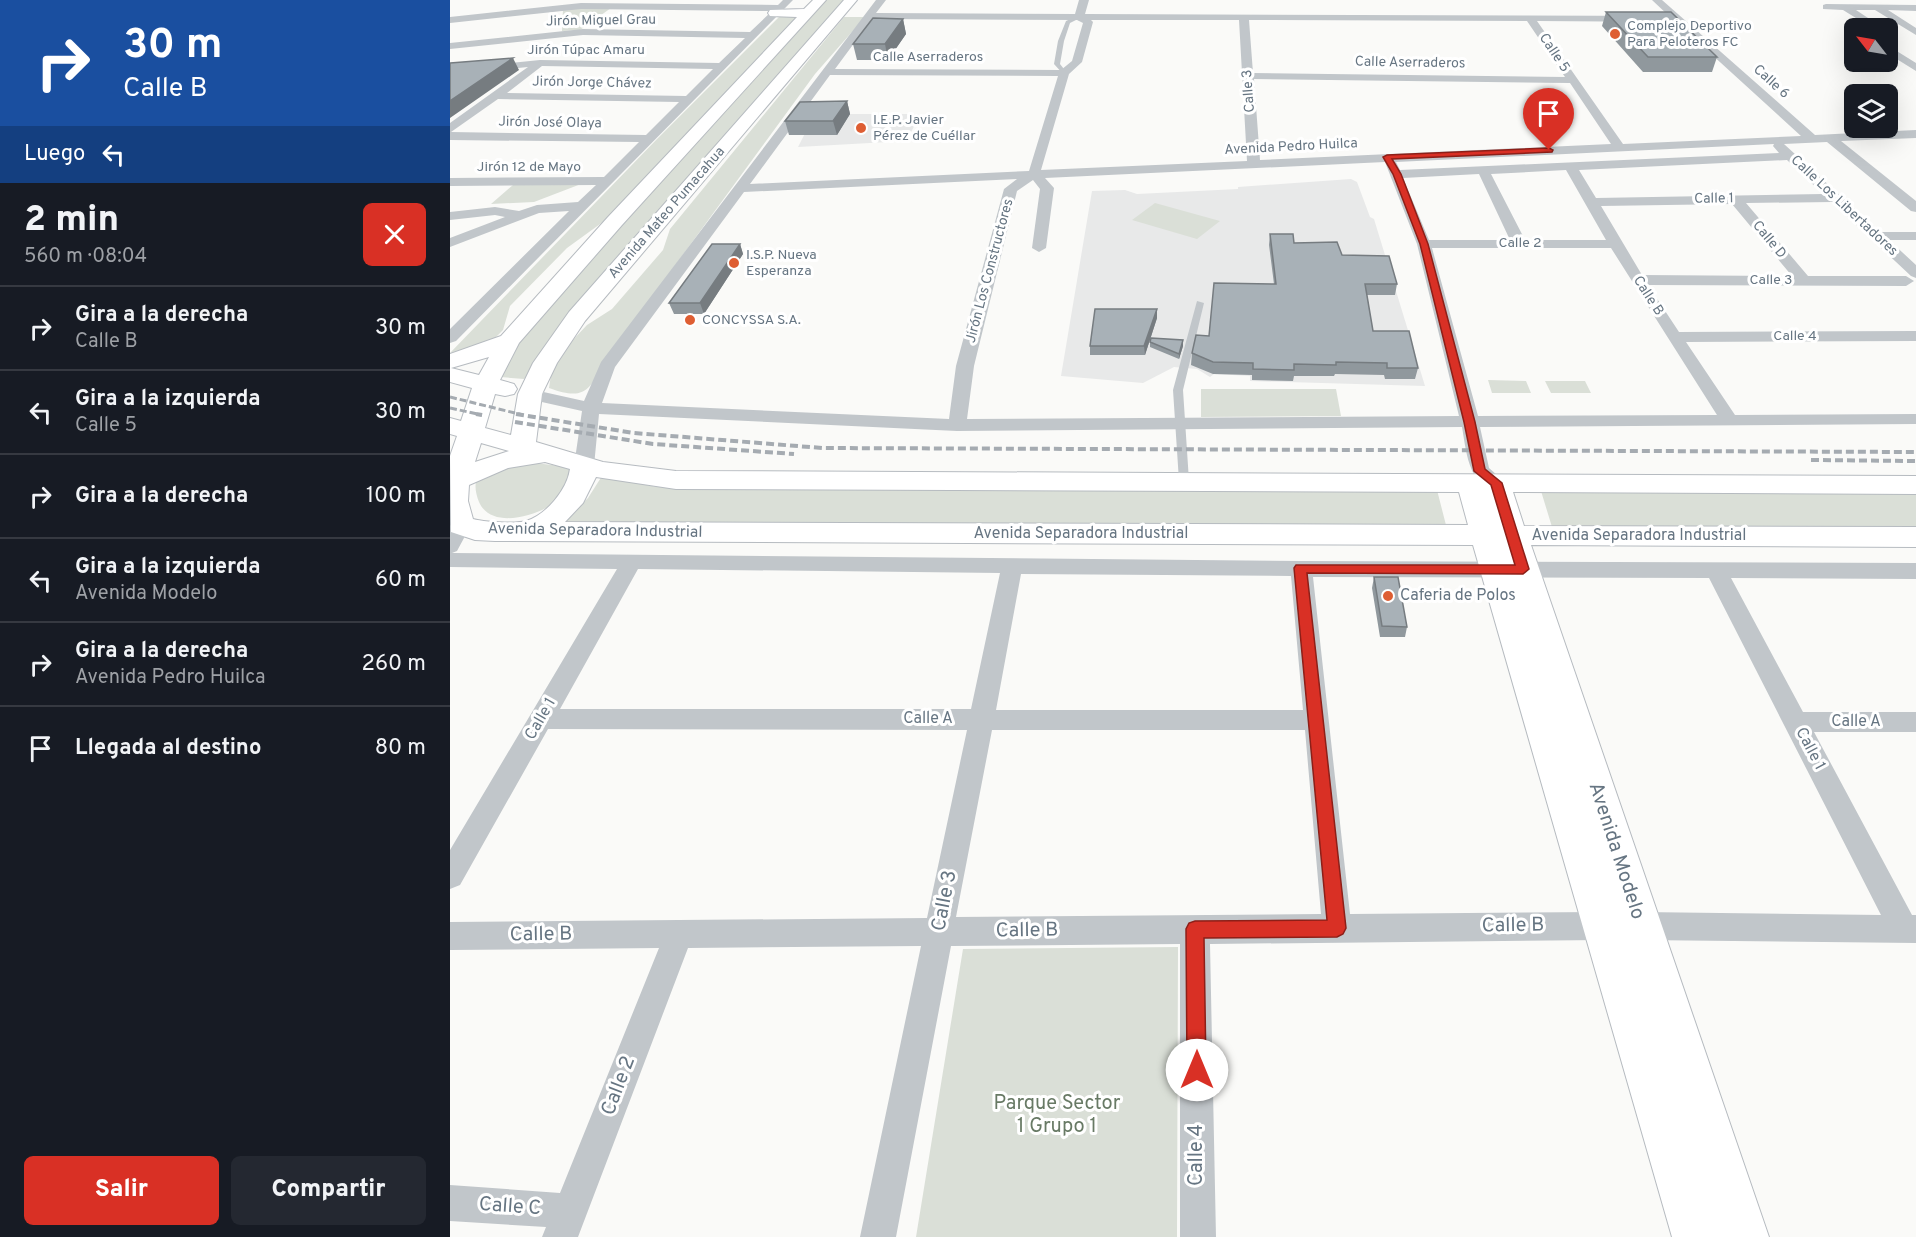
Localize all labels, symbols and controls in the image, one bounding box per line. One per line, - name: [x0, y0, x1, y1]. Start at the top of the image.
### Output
- street label: Jirón Miguel Grau: [546, 12, 656, 30]
- place label: Complejo Deportivo Para Peloteros FC: [1627, 18, 1752, 51]
- north arrow: [1844, 18, 1898, 72]
- map controls: [1844, 18, 1898, 138]
- text: 30 m: [123, 20, 222, 73]
- icon: right: [24, 24, 102, 102]
- marker: Complejo Deportivo Para Peloteros FC: [1608, 27, 1622, 41]
- street label: Calle 5: [1535, 30, 1573, 76]
- street label: Jirón Túpac Amaru: [527, 42, 645, 59]
- street label: Calle Aserraderos: [873, 49, 983, 66]
- street label: Calle Aserraderos: [1355, 54, 1465, 72]
- street label: Calle 6: [1749, 61, 1793, 103]
- street label: Calle 3: [1239, 69, 1259, 113]
- text: Calle B: [123, 72, 207, 106]
- street label: Jirón Jorge Chávez: [532, 73, 652, 93]
- button: layers: [1844, 84, 1898, 138]
- pin: [1523, 88, 1574, 150]
- icon: arrive: [1532, 97, 1565, 130]
- place label: I.E.P. Javier Pérez de Cuéllar: [873, 112, 976, 145]
- street label: Jirón José Olaya: [498, 114, 602, 132]
- marker: I.E.P. Javier Pérez de Cuéllar: [854, 121, 868, 135]
- street label: Avenida Pedro Huilca: [1224, 135, 1358, 159]
- icon: left: [97, 138, 130, 171]
- text: Luego: [24, 141, 85, 168]
- street label: Avenida Mateo Pumacahua: [605, 144, 729, 282]
- street label: Calle Los Libertadores: [1787, 152, 1901, 260]
- street label: Jirón 12 de Mayo: [477, 159, 581, 176]
- street label: Calle 1: [1694, 190, 1734, 208]
- street label: Jirón Los Constructores: [963, 197, 1017, 345]
- text: 2 min: [24, 198, 119, 244]
- button: close: [363, 203, 426, 266]
- street label: Calle D: [1748, 218, 1790, 262]
- street label: Calle 2: [1498, 235, 1542, 252]
- text: 560 m · 08:04: [24, 244, 147, 270]
- place label: I.S.P. Nueva Esperanza: [746, 247, 817, 280]
- marker: I.S.P. Nueva Esperanza: [727, 256, 741, 270]
- street label: Calle 3: [1749, 272, 1793, 289]
- street label: Calle B: [1629, 273, 1667, 319]
- text: Gira a la derecha: [75, 302, 248, 329]
- icon: right: [24, 312, 57, 345]
- place label: CONCYSSA S.A.: [702, 312, 801, 329]
- marker: CONCYSSA S.A.: [683, 313, 697, 327]
- text: 30 m: [375, 315, 426, 342]
- street label: Calle 4: [1773, 328, 1817, 345]
- text: Calle B: [75, 329, 138, 355]
- text: Gira a la izquierda: [75, 386, 261, 413]
- icon: left: [24, 396, 57, 429]
- text: 30 m: [375, 399, 426, 426]
- text: Calle 5: [75, 413, 137, 439]
- icon: right: [24, 480, 57, 513]
- text: Gira a la derecha: [75, 483, 248, 510]
- text: 100 m: [366, 483, 426, 510]
- street label: Avenida Separadora Industrial: [487, 519, 703, 543]
- street label: Avenida Separadora Industrial: [974, 524, 1188, 544]
- street label: Avenida Separadora Industrial: [1532, 526, 1746, 546]
- text: Gira a la izquierda: [75, 554, 261, 581]
- icon: left: [24, 564, 57, 597]
- text: 60 m: [375, 567, 426, 594]
- text: Avenida Modelo: [75, 581, 217, 607]
- place label: Caferia de Polos: [1400, 586, 1516, 606]
- marker: Caferia de Polos: [1381, 589, 1395, 603]
- text: Gira a la derecha: [75, 638, 248, 665]
- icon: right: [24, 648, 57, 681]
- text: 260 m: [361, 651, 426, 678]
- text: Avenida Pedro Huilca: [75, 665, 266, 691]
- street label: Calle 1: [521, 694, 561, 744]
- street label: Calle A: [903, 709, 953, 729]
- street label: Calle A: [1831, 712, 1881, 732]
- street label: Calle 1: [1790, 724, 1830, 774]
- icon: arrive: [24, 732, 57, 765]
- text: Llegada al destino: [75, 735, 261, 762]
- text: 80 m: [375, 735, 426, 762]
- street label: Avenida Modelo: [1582, 779, 1650, 923]
- street label: Calle 3: [926, 868, 964, 934]
- street label: Calle B: [1482, 912, 1544, 940]
- street label: Calle B: [996, 917, 1058, 945]
- street label: Calle B: [510, 921, 572, 949]
- position arrow: [1165, 1038, 1229, 1102]
- street label: Calle 2: [596, 1053, 642, 1119]
- park label: Parque Sector 1 Grupo 1: [994, 1091, 1121, 1140]
- street label: Calle 4: [1184, 1124, 1210, 1186]
- button: Salir: [24, 1156, 219, 1225]
- button: Compartir: [231, 1156, 426, 1225]
- street label: Calle C: [478, 1192, 542, 1222]

